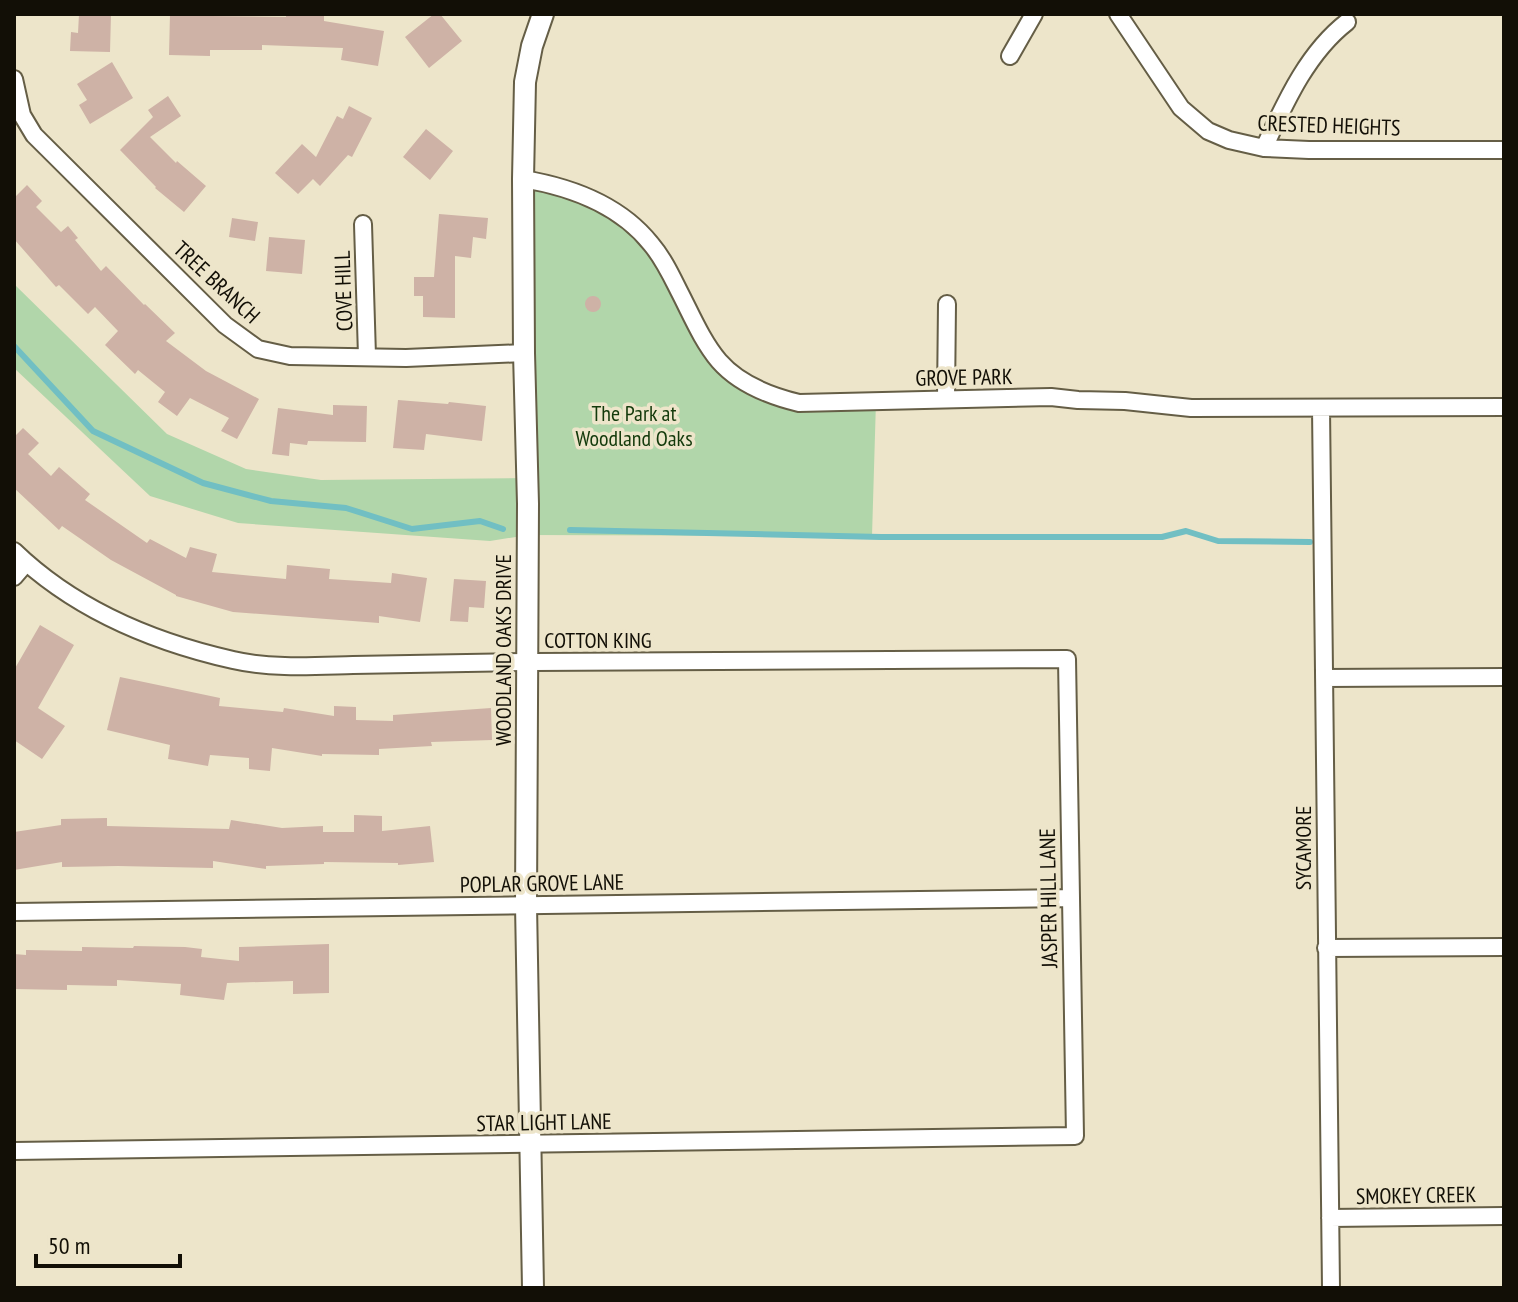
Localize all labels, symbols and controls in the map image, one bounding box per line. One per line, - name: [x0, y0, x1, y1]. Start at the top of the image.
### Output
- street label: CRESTED HEIGHTS: [1257, 109, 1401, 141]
- street label: TREE BRANCH: [168, 235, 266, 329]
- street label: COVE HILL: [328, 250, 358, 332]
- street label: GROVE PARK: [915, 362, 1013, 392]
- park label: The Park at Woodland Oaks: [575, 399, 693, 452]
- street label: WOODLAND OAKS DRIVE: [489, 554, 517, 746]
- street label: COTTON KING: [544, 626, 652, 654]
- street label: SYCAMORE: [1289, 806, 1317, 890]
- street label: JASPER HILL LANE: [1033, 828, 1063, 969]
- street label: POPLAR GROVE LANE: [460, 868, 624, 898]
- street label: STAR LIGHT LANE: [476, 1107, 612, 1137]
- street label: SMOKEY CREEK: [1356, 1180, 1477, 1210]
- scale bar: [36, 1218, 180, 1268]
- text: 50 m: [48, 1230, 90, 1261]

